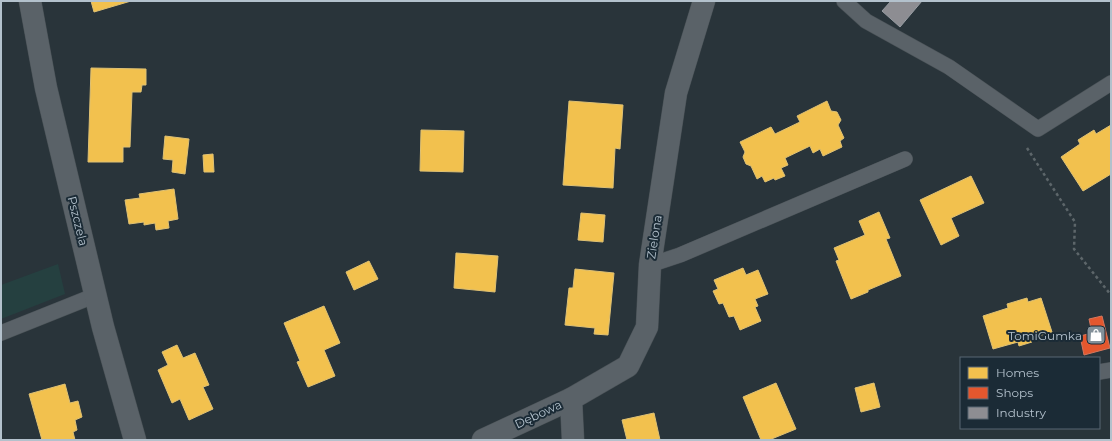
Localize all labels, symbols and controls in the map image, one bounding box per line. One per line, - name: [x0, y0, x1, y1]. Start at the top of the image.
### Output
- street label: Pszczela: [65, 195, 91, 247]
- street label: Zielona: [643, 214, 665, 260]
- shop icon: TomiGumka: [1085, 324, 1107, 346]
- place label: TomiGumka: [1008, 328, 1082, 343]
- legend: [960, 357, 1100, 429]
- text: Homes: [996, 365, 1039, 380]
- text: Shops: [996, 385, 1033, 400]
- street label: Dębowa: [512, 397, 564, 431]
- text: Industry: [996, 405, 1046, 420]

